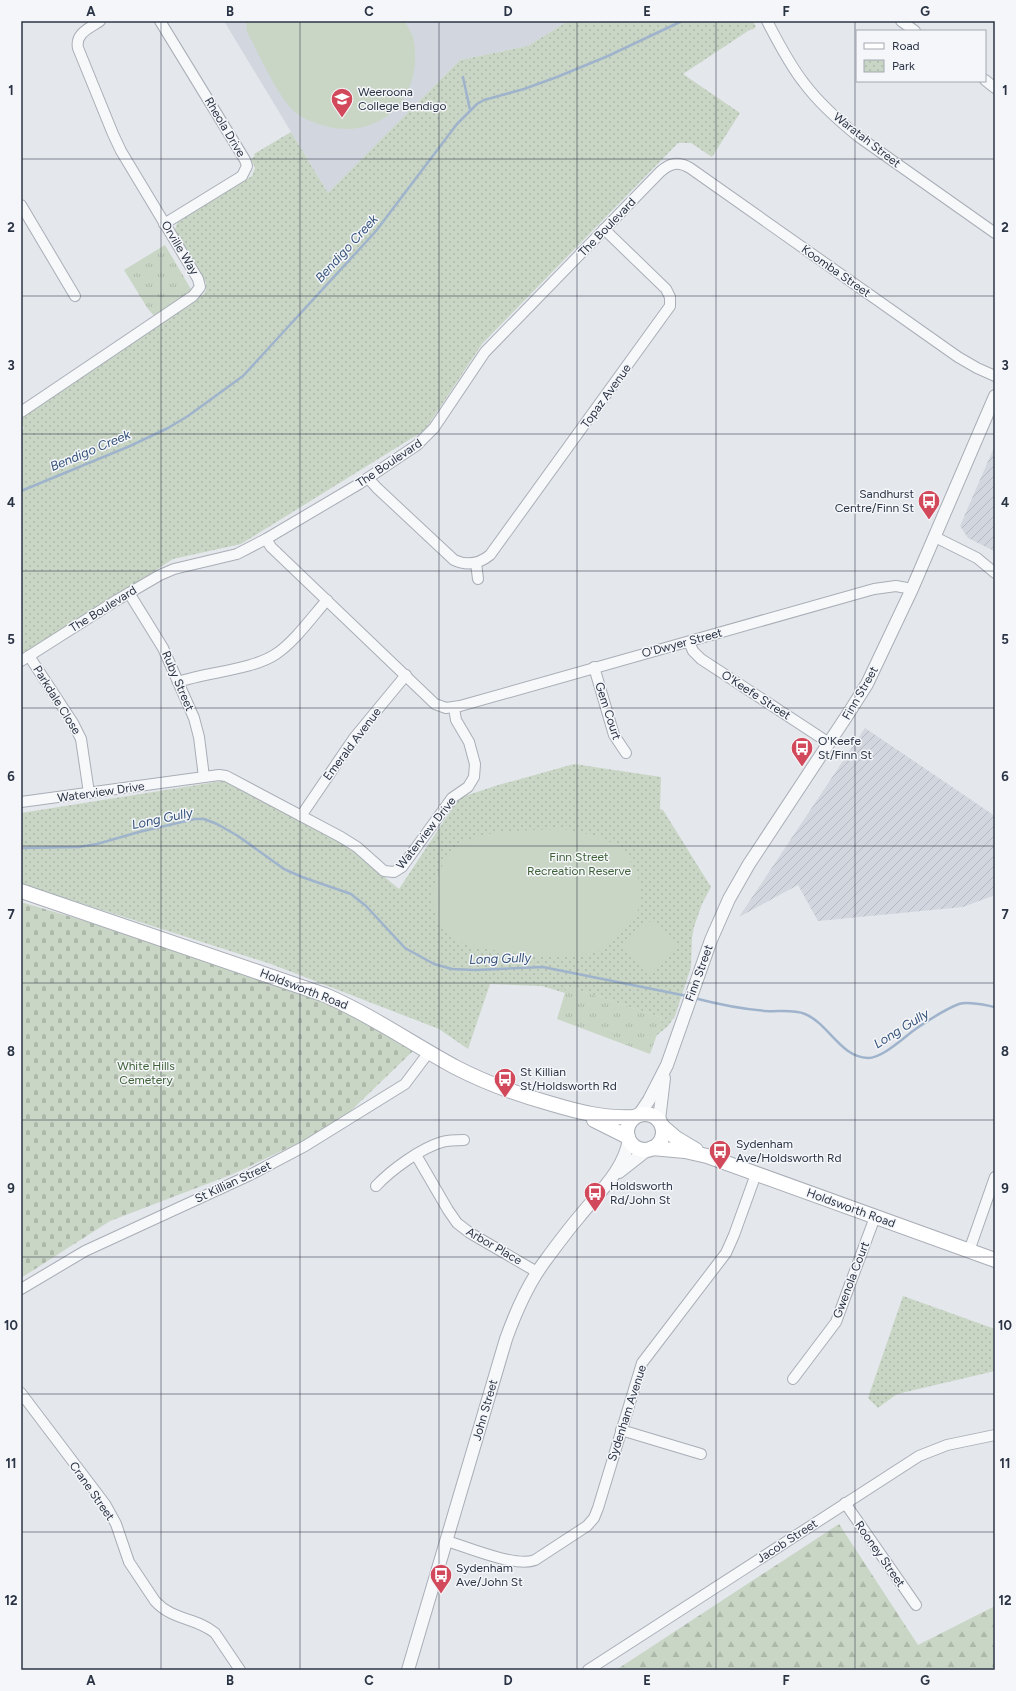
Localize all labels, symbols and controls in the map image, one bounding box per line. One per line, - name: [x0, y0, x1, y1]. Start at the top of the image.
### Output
- text: A: [86, 4, 96, 19]
- text: B: [226, 4, 234, 19]
- text: C: [364, 4, 374, 19]
- text: D: [503, 4, 513, 19]
- text: E: [643, 4, 651, 19]
- text: F: [782, 4, 790, 19]
- text: G: [920, 4, 930, 19]
- legend: [856, 30, 986, 82]
- text: Road: [892, 39, 920, 53]
- text: Park: [892, 59, 915, 73]
- text: 1: [8, 83, 14, 98]
- text: 1: [1002, 83, 1008, 98]
- place label: Weeroona College Bendigo: [358, 85, 446, 113]
- school or university icon: Weeroona College Bendigo: [329, 86, 355, 119]
- street label: Rheola Drive: [202, 95, 249, 160]
- street label: Waratah Street: [831, 109, 904, 171]
- street label: The Boulevard: [576, 195, 638, 259]
- water label: Bendigo Creek: [312, 211, 381, 285]
- street label: Orville Way: [158, 218, 202, 278]
- text: 2: [7, 220, 15, 235]
- text: 2: [1001, 220, 1009, 235]
- street label: Koomba Street: [799, 242, 874, 300]
- text: 3: [7, 358, 15, 373]
- text: 3: [1001, 358, 1009, 373]
- street label: Topaz Avenue: [578, 361, 634, 431]
- water label: Bendigo Creek: [48, 427, 133, 474]
- street label: The Boulevard: [354, 436, 424, 490]
- place label: Sandhurst Centre/Finn St: [835, 487, 914, 515]
- bus stop icon: Sandhurst Centre/Finn St: [916, 488, 942, 521]
- text: 4: [7, 495, 15, 510]
- text: 4: [1001, 495, 1009, 510]
- street label: The Boulevard: [67, 583, 139, 635]
- street label: O'Dwyer Street: [640, 625, 724, 660]
- text: 5: [7, 632, 15, 647]
- text: 5: [1001, 632, 1009, 647]
- street label: Ruby Street: [159, 649, 197, 714]
- street label: Parkdale Close: [30, 663, 84, 737]
- street label: Finn Street: [839, 663, 881, 722]
- street label: O'Keefe Street: [719, 667, 794, 723]
- street label: Gem Court: [592, 680, 624, 742]
- street label: Emerald Avenue: [320, 705, 384, 783]
- place label: O'Keefe St/Finn St: [818, 734, 873, 762]
- bus stop icon: O'Keefe St/Finn St: [789, 735, 815, 768]
- text: 6: [7, 769, 15, 784]
- text: 6: [1001, 769, 1009, 784]
- street label: Waterview Drive: [57, 779, 146, 805]
- street label: Waterview Drive: [393, 794, 459, 872]
- water label: Long Gully: [130, 804, 195, 832]
- park label: Finn Street Recreation Reserve: [527, 850, 632, 878]
- text: 7: [7, 907, 15, 922]
- text: 7: [1001, 907, 1009, 922]
- street label: Finn Street: [682, 942, 716, 1003]
- water label: Long Gully: [469, 950, 532, 967]
- street label: Holdsworth Road: [258, 966, 350, 1012]
- water label: Long Gully: [871, 1005, 933, 1051]
- text: 8: [7, 1044, 15, 1059]
- text: 8: [1001, 1044, 1009, 1059]
- park label: White Hills Cemetery: [117, 1059, 175, 1087]
- place label: St Killian St/Holdsworth Rd: [520, 1065, 617, 1093]
- bus stop icon: St Killian St/Holdsworth Rd: [492, 1066, 518, 1099]
- place label: Sydenham Ave/Holdsworth Rd: [736, 1137, 842, 1165]
- bus stop icon: Sydenham Ave/Holdsworth Rd: [707, 1138, 733, 1171]
- street label: St Killian Street: [193, 1158, 274, 1206]
- place label: Holdsworth Rd/John St: [610, 1179, 673, 1207]
- bus stop icon: Holdsworth Rd/John St: [582, 1180, 608, 1213]
- text: 9: [7, 1181, 15, 1196]
- text: 9: [1001, 1181, 1009, 1196]
- street label: Holdsworth Road: [805, 1185, 897, 1231]
- street label: Arbor Place: [464, 1224, 525, 1268]
- street label: Gwenola Court: [830, 1239, 872, 1320]
- text: 10: [4, 1318, 18, 1333]
- text: 10: [998, 1318, 1012, 1333]
- street label: Sydenham Avenue: [605, 1363, 649, 1463]
- street label: John Street: [470, 1377, 501, 1442]
- text: 11: [6, 1456, 16, 1471]
- text: 11: [1000, 1456, 1010, 1471]
- street label: Crane Street: [67, 1459, 118, 1524]
- street label: Jacob Street: [754, 1516, 820, 1566]
- street label: Rooney Street: [852, 1518, 908, 1590]
- place label: Sydenham Ave/John St: [456, 1561, 523, 1589]
- bus stop icon: Sydenham Ave/John St: [428, 1562, 454, 1595]
- text: 12: [4, 1593, 18, 1608]
- text: 12: [998, 1593, 1012, 1608]
- text: A: [86, 1673, 96, 1688]
- text: B: [226, 1673, 234, 1688]
- text: C: [364, 1673, 374, 1688]
- text: D: [503, 1673, 513, 1688]
- text: E: [643, 1673, 651, 1688]
- text: F: [782, 1673, 790, 1688]
- text: G: [920, 1673, 930, 1688]

